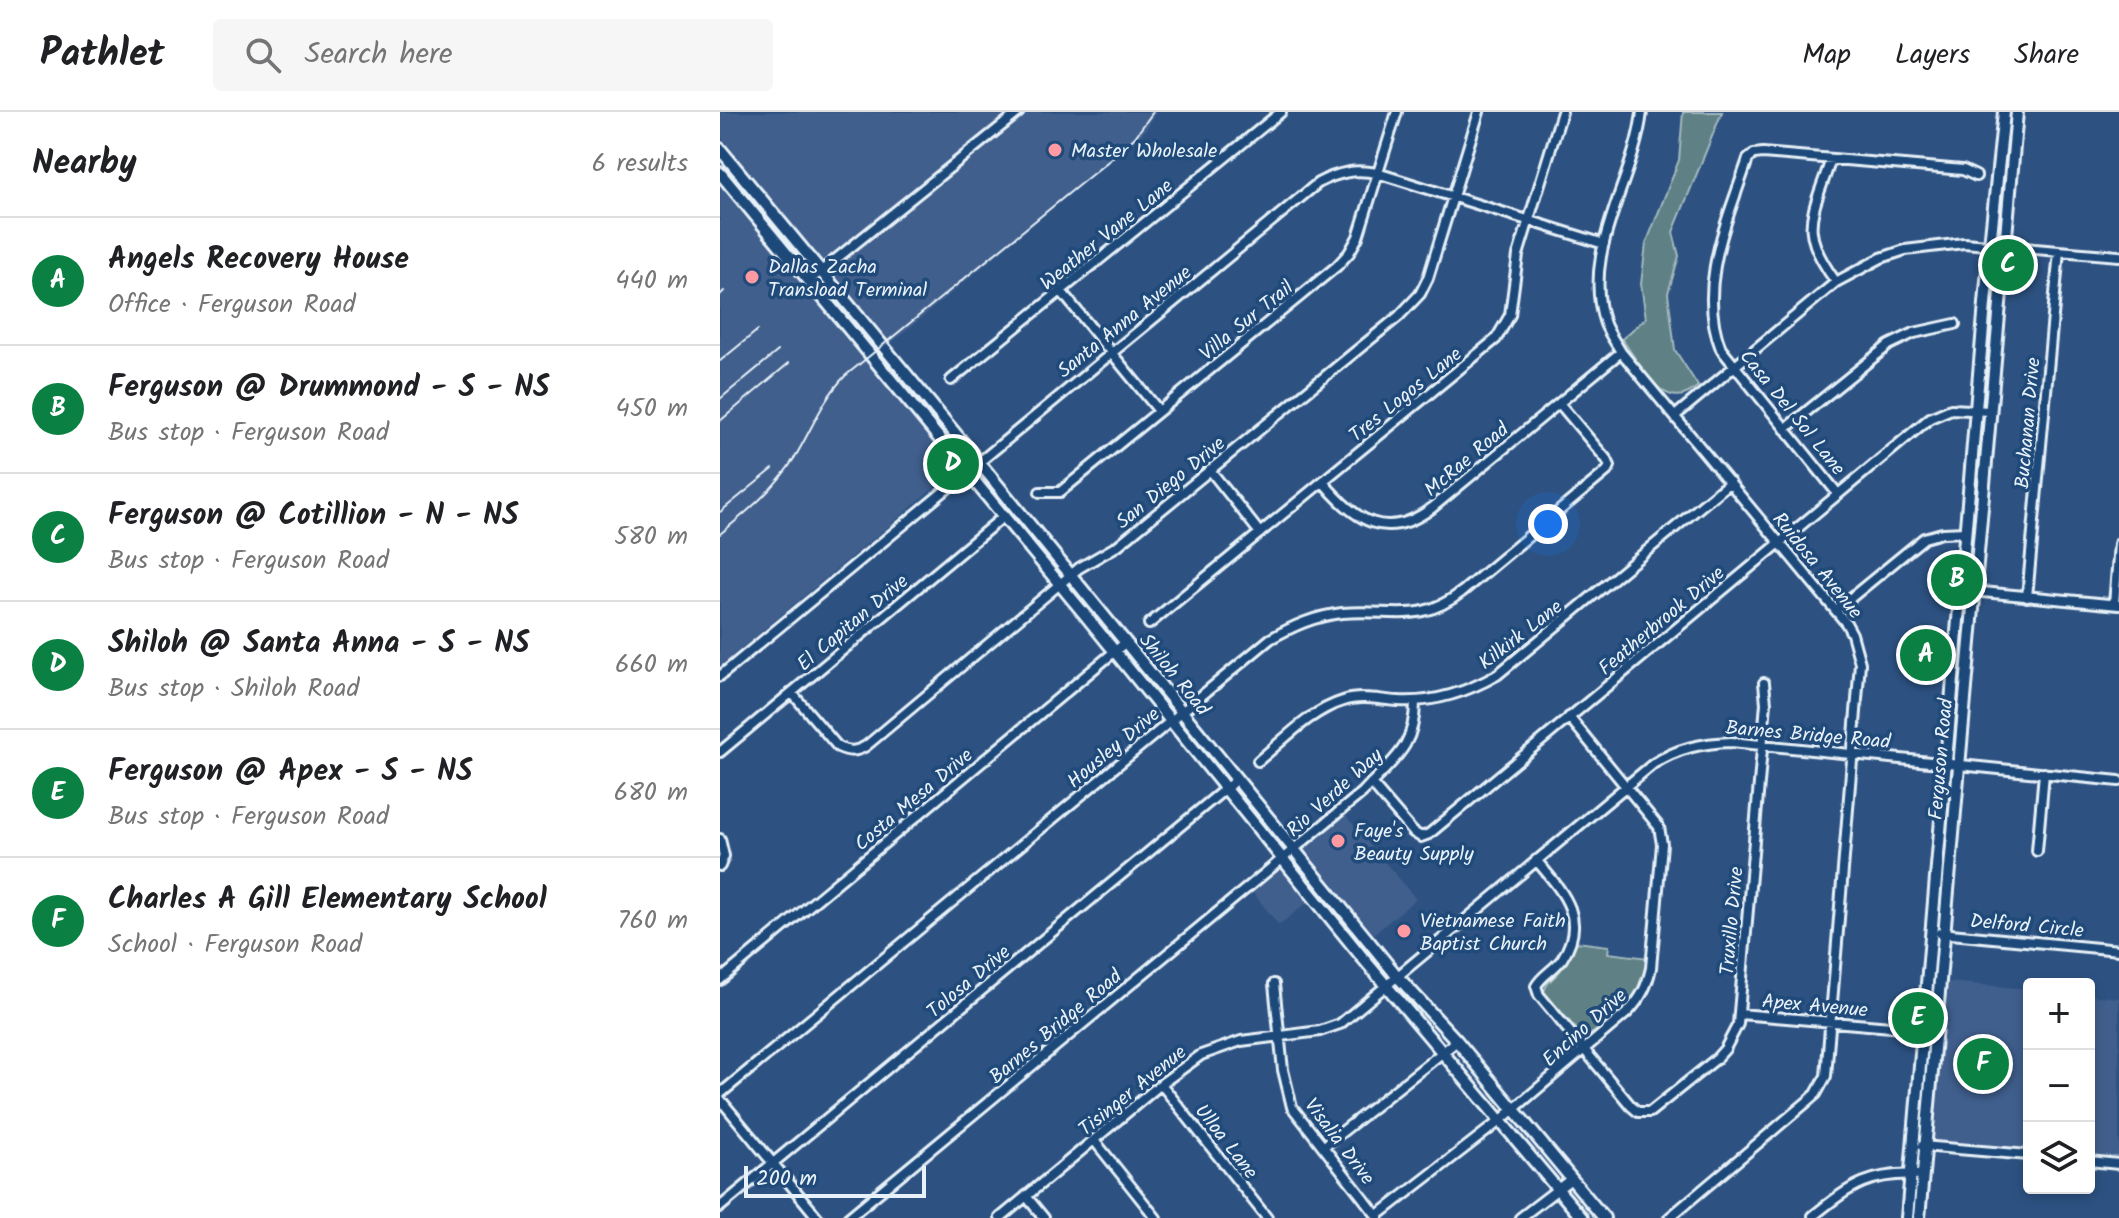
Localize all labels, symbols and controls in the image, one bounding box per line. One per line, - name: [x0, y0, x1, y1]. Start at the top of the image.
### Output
- search box: [213, 19, 773, 91]
- text: Pathlet: [40, 25, 165, 85]
- text: Search here: [305, 31, 452, 79]
- icon: search: [241, 33, 285, 77]
- text: Map: [1802, 33, 1851, 78]
- text: Layers: [1895, 33, 1970, 78]
- text: Share: [2014, 33, 2079, 78]
- place label: Master Wholesale: [1071, 136, 1217, 168]
- text: Nearby: [32, 137, 137, 191]
- marker: Master Wholesale: [1046, 141, 1064, 159]
- text: 6 results: [592, 143, 688, 185]
- street label: Weather Vane Lane: [1034, 172, 1181, 300]
- pin: C: [1982, 235, 2034, 295]
- text: Angels Recovery House: [108, 236, 409, 284]
- place label: Dallas Zacha Transload Terminal: [768, 252, 927, 307]
- street label: Santa Anna Avenue: [1051, 258, 1200, 387]
- text: A: [50, 260, 66, 302]
- text: 440 m: [615, 260, 688, 302]
- marker: Dallas Zacha Transload Terminal: [743, 268, 761, 286]
- street label: Villa Sur Trail: [1193, 273, 1302, 370]
- text: Office · Ferguson Road: [108, 284, 356, 326]
- street label: Tres Logos Lane: [1343, 340, 1470, 451]
- street label: Casa Del Sol Lane: [1730, 343, 1853, 483]
- street label: Buchanan Drive: [2007, 356, 2051, 490]
- text: Ferguson @ Drummond - S - NS: [108, 364, 550, 412]
- text: B: [50, 388, 66, 430]
- text: 450 m: [616, 388, 688, 430]
- text: Bus stop · Ferguson Road: [108, 412, 389, 454]
- street label: McRae Road: [1418, 415, 1518, 506]
- street label: San Diego Drive: [1109, 429, 1233, 538]
- pin: D: [927, 434, 979, 494]
- text: Ferguson @ Cotillion - N - NS: [108, 492, 519, 540]
- your location: [1528, 504, 1568, 544]
- street label: Ruidosa Avenue: [1763, 506, 1870, 627]
- text: C: [50, 516, 66, 558]
- text: 580 m: [614, 516, 688, 558]
- text: Bus stop · Ferguson Road: [108, 540, 389, 582]
- pin: B: [1931, 550, 1983, 610]
- street label: Featherbrook Drive: [1592, 559, 1733, 684]
- street label: El Capitan Drive: [790, 567, 916, 680]
- street label: Kilkirk Lane: [1472, 592, 1570, 679]
- text: Shiloh @ Santa Anna - S - NS: [108, 620, 530, 668]
- pin: A: [1900, 625, 1952, 685]
- street label: Shiloh Road: [1130, 627, 1218, 725]
- text: D: [49, 644, 67, 686]
- text: 660 m: [615, 644, 688, 686]
- text: Bus stop · Shiloh Road: [108, 668, 360, 710]
- street label: Ferguson Road: [1921, 696, 1963, 821]
- street label: Housley Drive: [1060, 700, 1168, 797]
- street label: Barnes Bridge Road: [1724, 713, 1893, 759]
- street label: Costa Mesa Drive: [848, 741, 981, 860]
- street label: Rio Verde Way: [1280, 741, 1392, 846]
- text: Ferguson @ Apex - S - NS: [108, 748, 473, 796]
- text: E: [51, 772, 65, 814]
- text: 680 m: [614, 772, 688, 814]
- text: Bus stop · Ferguson Road: [108, 796, 389, 838]
- place label: Faye's Beauty Supply: [1354, 816, 1474, 871]
- marker: Faye's Beauty Supply: [1329, 832, 1347, 850]
- street label: Truxillo Drive: [1712, 866, 1754, 977]
- text: Charles A Gill Elementary School: [108, 876, 547, 924]
- text: F: [51, 900, 65, 942]
- text: 760 m: [617, 900, 688, 942]
- place label: Vietnamese Faith Baptist Church: [1420, 906, 1566, 961]
- street label: Delford Circle: [1969, 906, 2085, 948]
- marker: Vietnamese Faith Baptist Church: [1395, 922, 1413, 940]
- text: School · Ferguson Road: [108, 924, 362, 966]
- street label: Tolosa Drive: [920, 938, 1018, 1027]
- street label: Barnes Bridge Road: [983, 961, 1131, 1093]
- map controls: [2023, 978, 2095, 1194]
- button: +: [2023, 978, 2095, 1050]
- street label: Encino Drive: [1535, 981, 1635, 1076]
- street label: Apex Avenue: [1761, 986, 1869, 1028]
- pin: E: [1892, 988, 1944, 1048]
- pin: F: [1957, 1034, 2009, 1094]
- street label: Tisinger Avenue: [1072, 1038, 1194, 1145]
- button: −: [2023, 1050, 2095, 1122]
- street label: Visalia Drive: [1295, 1092, 1382, 1193]
- street label: Ulloa Lane: [1186, 1098, 1265, 1187]
- button: layers: [2023, 1122, 2095, 1194]
- scale bar: [744, 1162, 926, 1198]
- text: 200 m: [756, 1162, 817, 1197]

